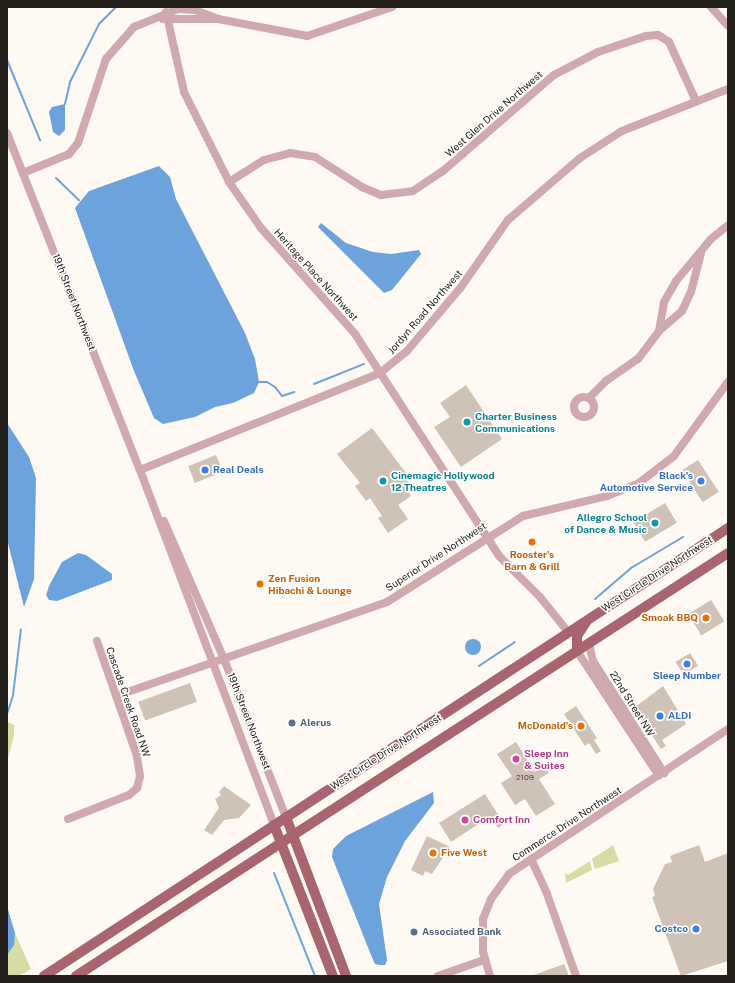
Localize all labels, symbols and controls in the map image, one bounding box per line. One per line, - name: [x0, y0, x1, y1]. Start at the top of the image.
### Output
- street label: West Glen Drive Northwest: [443, 69, 545, 159]
- street label: Heritage Place Northwest: [271, 226, 361, 324]
- street label: 19th Street Northwest: [50, 252, 98, 352]
- street label: Jordyn Road Northwest: [385, 267, 465, 357]
- place label: Charter Business Communications: [475, 410, 557, 434]
- marker: Charter Business Communications: [462, 417, 472, 427]
- place label: Real Deals: [213, 464, 264, 476]
- marker: Real Deals: [200, 465, 210, 475]
- place label: Cinemagic Hollywood 12 Theatres: [391, 469, 494, 492]
- place label: Black's Automotive Service: [600, 469, 693, 492]
- marker: Cinemagic Hollywood 12 Theatres: [378, 476, 388, 486]
- marker: Black's Automotive Service: [696, 476, 706, 486]
- place label: Allegro School of Dance & Music: [564, 511, 647, 534]
- marker: Allegro School of Dance & Music: [650, 518, 660, 528]
- street label: Superior Drive Northwest: [383, 520, 489, 594]
- street label: West Circle Drive Northwest: [599, 533, 715, 615]
- marker: Rooster's Barn & Grill: [527, 537, 537, 547]
- place label: Rooster's Barn & Grill: [504, 548, 560, 572]
- place label: Zen Fusion Hibachi & Lounge: [268, 572, 352, 596]
- marker: Zen Fusion Hibachi & Lounge: [255, 579, 265, 589]
- place label: Smoak BBQ: [641, 612, 698, 624]
- marker: Smoak BBQ: [701, 613, 711, 623]
- street label: Cascade Creek Road NW: [104, 645, 152, 759]
- marker: Sleep Number: [682, 659, 692, 669]
- street label: 22nd Street NW: [607, 669, 657, 739]
- place label: Sleep Number: [653, 670, 721, 682]
- street label: 19th Street Northwest: [225, 671, 273, 771]
- place label: ALDI: [668, 710, 691, 722]
- street label: West Circle Drive Northwest: [328, 711, 444, 793]
- marker: ALDI: [655, 711, 665, 721]
- place label: Alerus: [300, 717, 331, 729]
- marker: Alerus: [287, 718, 297, 728]
- place label: McDonald's: [518, 720, 573, 732]
- marker: McDonald's: [576, 721, 586, 731]
- place label: Sleep Inn & Suites: [524, 747, 569, 770]
- marker: Sleep Inn & Suites: [511, 754, 521, 764]
- house number: 2109: [516, 773, 534, 783]
- street label: Commerce Drive Northwest: [510, 784, 624, 864]
- place label: Comfort Inn: [473, 814, 530, 826]
- marker: Comfort Inn: [460, 815, 470, 825]
- place label: Five West: [441, 847, 487, 859]
- marker: Five West: [428, 848, 438, 858]
- place label: Costco: [655, 923, 688, 935]
- marker: Costco: [691, 924, 701, 934]
- place label: Associated Bank: [422, 926, 501, 938]
- marker: Associated Bank: [409, 927, 419, 937]

